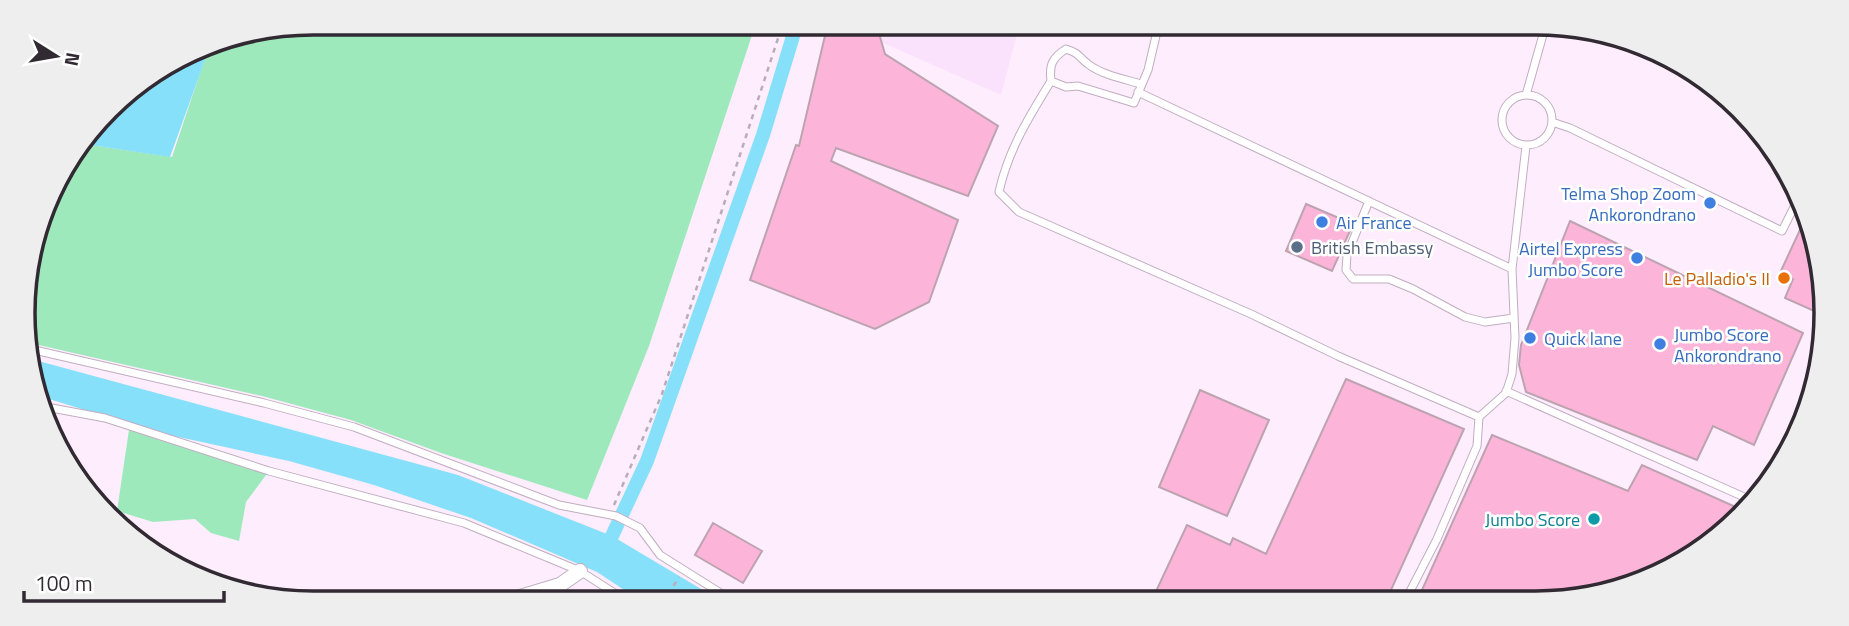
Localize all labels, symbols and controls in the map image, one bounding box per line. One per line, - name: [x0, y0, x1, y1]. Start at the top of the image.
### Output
- north arrow: [21, 21, 91, 91]
- text: N: [58, 50, 89, 69]
- place label: Telma Shop Zoom Ankorondrano: [1561, 180, 1696, 228]
- marker: Telma Shop Zoom Ankorondrano: [1702, 195, 1718, 211]
- place label: Air France: [1336, 209, 1412, 236]
- marker: Air France: [1314, 214, 1330, 230]
- place label: British Embassy: [1311, 234, 1434, 261]
- place label: Airtel Express Jumbo Score: [1519, 235, 1623, 283]
- marker: British Embassy: [1289, 239, 1305, 255]
- marker: Airtel Express Jumbo Score: [1629, 250, 1645, 266]
- place label: Le Palladio's II: [1664, 265, 1770, 292]
- marker: Le Palladio's II: [1776, 270, 1792, 286]
- place label: Jumbo Score Ankorondrano: [1674, 321, 1781, 369]
- place label: Quick lane: [1544, 325, 1622, 352]
- marker: Quick lane: [1522, 330, 1538, 346]
- marker: Jumbo Score Ankorondrano: [1652, 336, 1668, 352]
- place label: Jumbo Score: [1485, 506, 1580, 533]
- marker: Jumbo Score: [1586, 511, 1602, 527]
- scale bar: [24, 560, 224, 604]
- text: 100 m: [35, 567, 92, 599]

